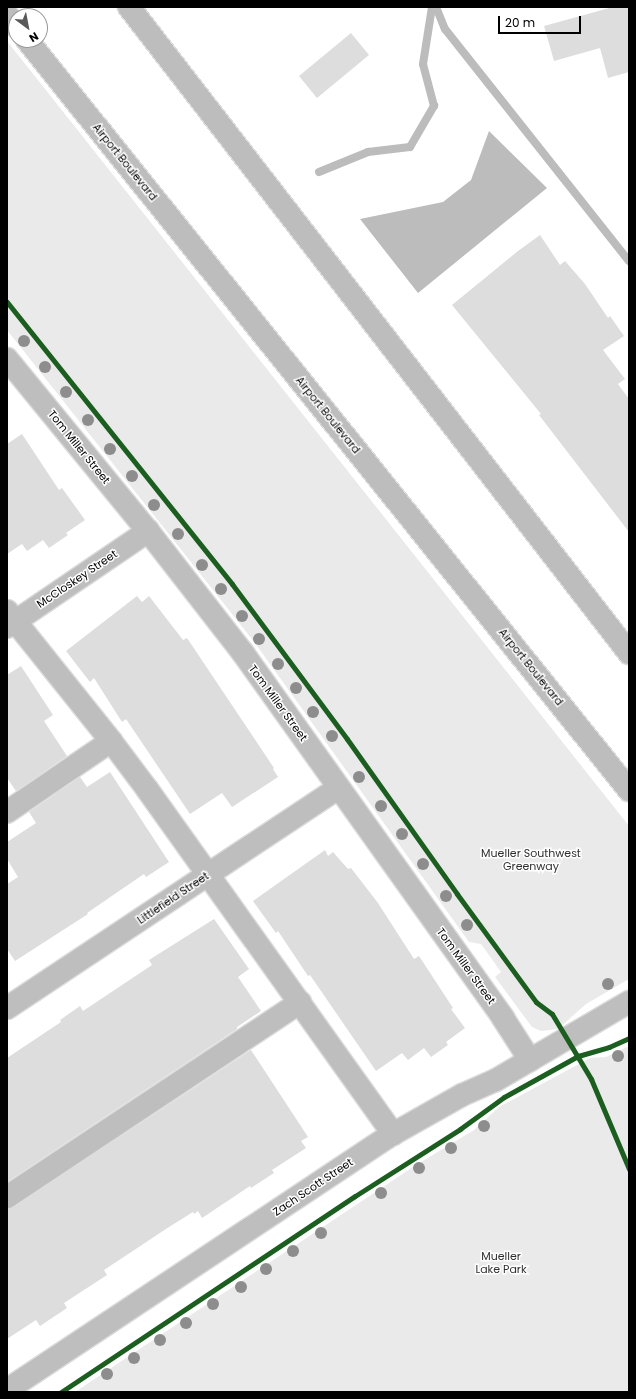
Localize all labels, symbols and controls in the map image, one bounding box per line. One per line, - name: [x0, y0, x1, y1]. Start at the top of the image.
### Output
- north arrow: [8, 8, 48, 48]
- scale bar: [500, 8, 583, 34]
- text: 20 m: [505, 14, 535, 31]
- text: N: [26, 28, 42, 46]
- street label: Airport Boulevard: [90, 121, 160, 203]
- street label: Airport Boulevard: [293, 374, 363, 456]
- street label: Tom Miller Street: [45, 408, 113, 486]
- street label: McCloskey Street: [34, 547, 120, 611]
- street label: Airport Boulevard: [496, 626, 566, 708]
- street label: Tom Miller Street: [246, 662, 310, 744]
- park label: Mueller Southwest Greenway: [481, 847, 581, 873]
- street label: Littlefield Street: [135, 869, 211, 927]
- street label: Tom Miller Street: [434, 925, 498, 1007]
- street label: Zach Scott Street: [271, 1155, 355, 1219]
- park label: Mueller Lake Park: [475, 1250, 527, 1276]

